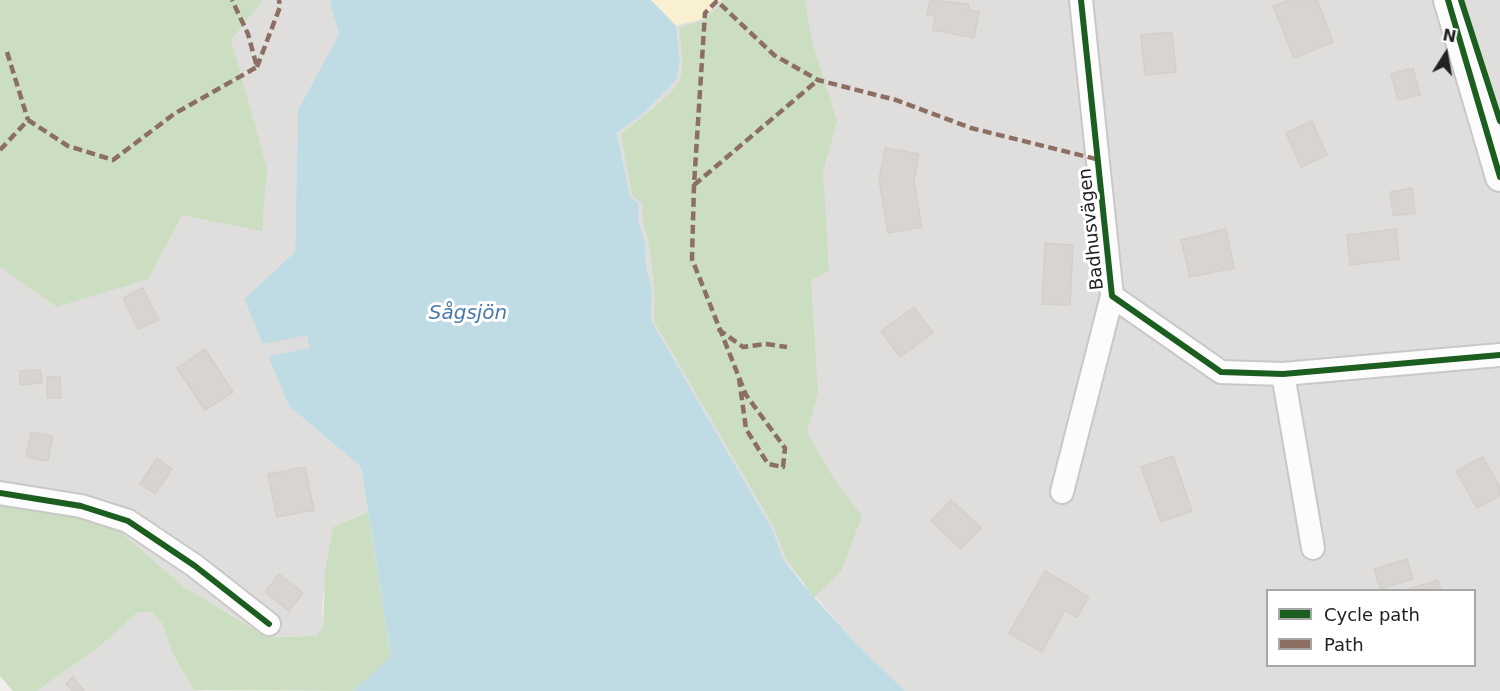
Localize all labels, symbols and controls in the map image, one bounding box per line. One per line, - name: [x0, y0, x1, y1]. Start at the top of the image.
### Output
- north arrow: [1416, 24, 1476, 84]
- text: N: [1441, 25, 1458, 46]
- street label: Badhusvägen: [1075, 167, 1109, 291]
- water label: Sågsjön: [429, 302, 507, 326]
- legend: [1266, 589, 1476, 667]
- text: Cycle path: [1324, 604, 1420, 625]
- text: Path: [1324, 634, 1364, 655]

